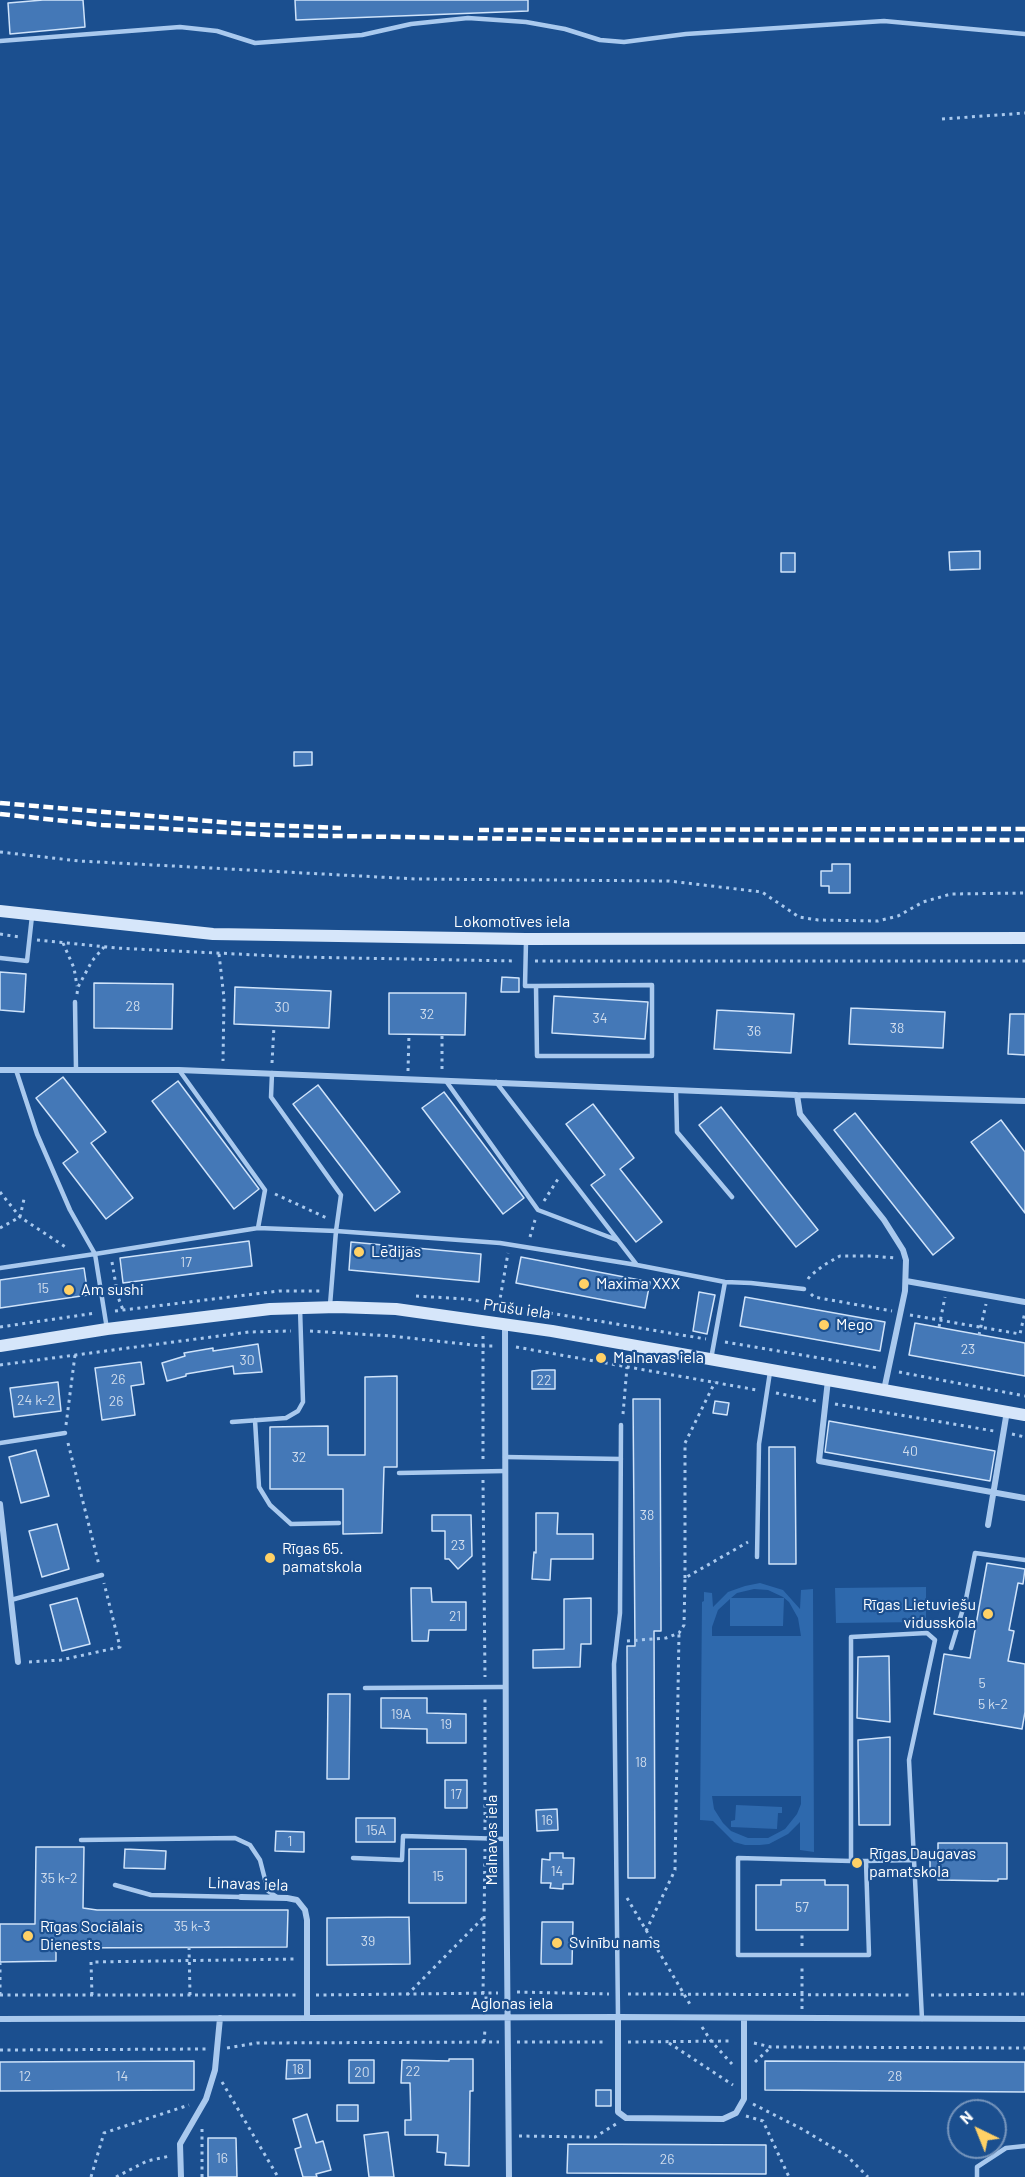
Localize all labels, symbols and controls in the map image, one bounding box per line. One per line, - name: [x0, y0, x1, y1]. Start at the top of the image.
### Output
- street label: Lokomotīves iela: [454, 912, 570, 932]
- house number: 28: [126, 998, 140, 1014]
- house number: 30: [274, 999, 290, 1015]
- house number: 32: [420, 1006, 434, 1022]
- house number: 34: [593, 1010, 607, 1026]
- house number: 38: [890, 1020, 904, 1036]
- house number: 36: [747, 1023, 761, 1039]
- place label: Lēdijas: [371, 1242, 421, 1262]
- marker: Lēdijas: [352, 1245, 366, 1259]
- house number: 17: [180, 1254, 192, 1270]
- place label: Maxima XXX: [596, 1274, 680, 1294]
- marker: Maxima XXX: [577, 1277, 591, 1291]
- house number: 15: [37, 1280, 49, 1296]
- place label: Am sushi: [81, 1280, 144, 1300]
- marker: Am sushi: [62, 1283, 76, 1297]
- street label: Prūšu iela: [482, 1295, 552, 1323]
- place label: Mego: [836, 1315, 873, 1335]
- marker: Mego: [817, 1318, 831, 1332]
- house number: 23: [961, 1341, 975, 1357]
- place label: Malnavas iela: [613, 1348, 704, 1368]
- marker: Malnavas iela: [594, 1351, 608, 1365]
- house number: 30: [239, 1352, 255, 1368]
- house number: 26: [111, 1371, 125, 1387]
- house number: 22: [536, 1372, 552, 1388]
- house number: 24 k-2: [17, 1392, 55, 1408]
- house number: 26: [109, 1393, 123, 1409]
- house number: 40: [902, 1443, 918, 1459]
- house number: 32: [292, 1449, 306, 1465]
- house number: 38: [640, 1507, 654, 1523]
- house number: 23: [451, 1537, 465, 1553]
- place label: Rīgas 65. pamatskola: [282, 1539, 362, 1577]
- marker: Rīgas 65. pamatskola: [263, 1551, 277, 1565]
- place label: Rīgas Lietuviešu vidusskola: [863, 1595, 976, 1633]
- marker: Rīgas Lietuviešu vidusskola: [981, 1607, 995, 1621]
- house number: 21: [449, 1608, 461, 1624]
- house number: 5: [978, 1675, 986, 1691]
- house number: 5 k-2: [978, 1696, 1008, 1712]
- house number: 19A: [391, 1706, 411, 1722]
- house number: 19: [440, 1716, 452, 1732]
- house number: 18: [635, 1754, 647, 1770]
- house number: 17: [450, 1786, 462, 1802]
- street label: Malnavas iela: [482, 1795, 502, 1885]
- house number: 16: [541, 1812, 553, 1828]
- house number: 15A: [366, 1822, 386, 1838]
- house number: 1: [288, 1833, 292, 1849]
- place label: Rīgas Daugavas pamatskola: [869, 1844, 976, 1882]
- marker: Rīgas Daugavas pamatskola: [850, 1856, 864, 1870]
- house number: 14: [551, 1863, 563, 1879]
- house number: 15: [432, 1868, 444, 1884]
- house number: 35 k-2: [41, 1870, 77, 1886]
- street label: Linavas iela: [207, 1873, 289, 1895]
- house number: 57: [795, 1899, 809, 1915]
- place label: Rīgas Sociālais Dienests: [40, 1917, 143, 1955]
- house number: 35 k-3: [174, 1918, 210, 1934]
- marker: Rīgas Sociālais Dienests: [21, 1929, 35, 1943]
- house number: 39: [361, 1933, 375, 1949]
- place label: Svinību nams: [569, 1933, 660, 1953]
- marker: Svinību nams: [550, 1936, 564, 1950]
- street label: Aglonas iela: [471, 1994, 553, 2014]
- house number: 18: [292, 2061, 304, 2077]
- house number: 22: [405, 2063, 421, 2079]
- house number: 20: [354, 2064, 370, 2080]
- house number: 12: [19, 2068, 31, 2084]
- house number: 14: [116, 2068, 128, 2084]
- house number: 28: [888, 2068, 902, 2084]
- north arrow: [947, 2099, 1007, 2159]
- text: N: [955, 2106, 976, 2128]
- house number: 16: [216, 2150, 228, 2166]
- house number: 26: [660, 2151, 674, 2167]

